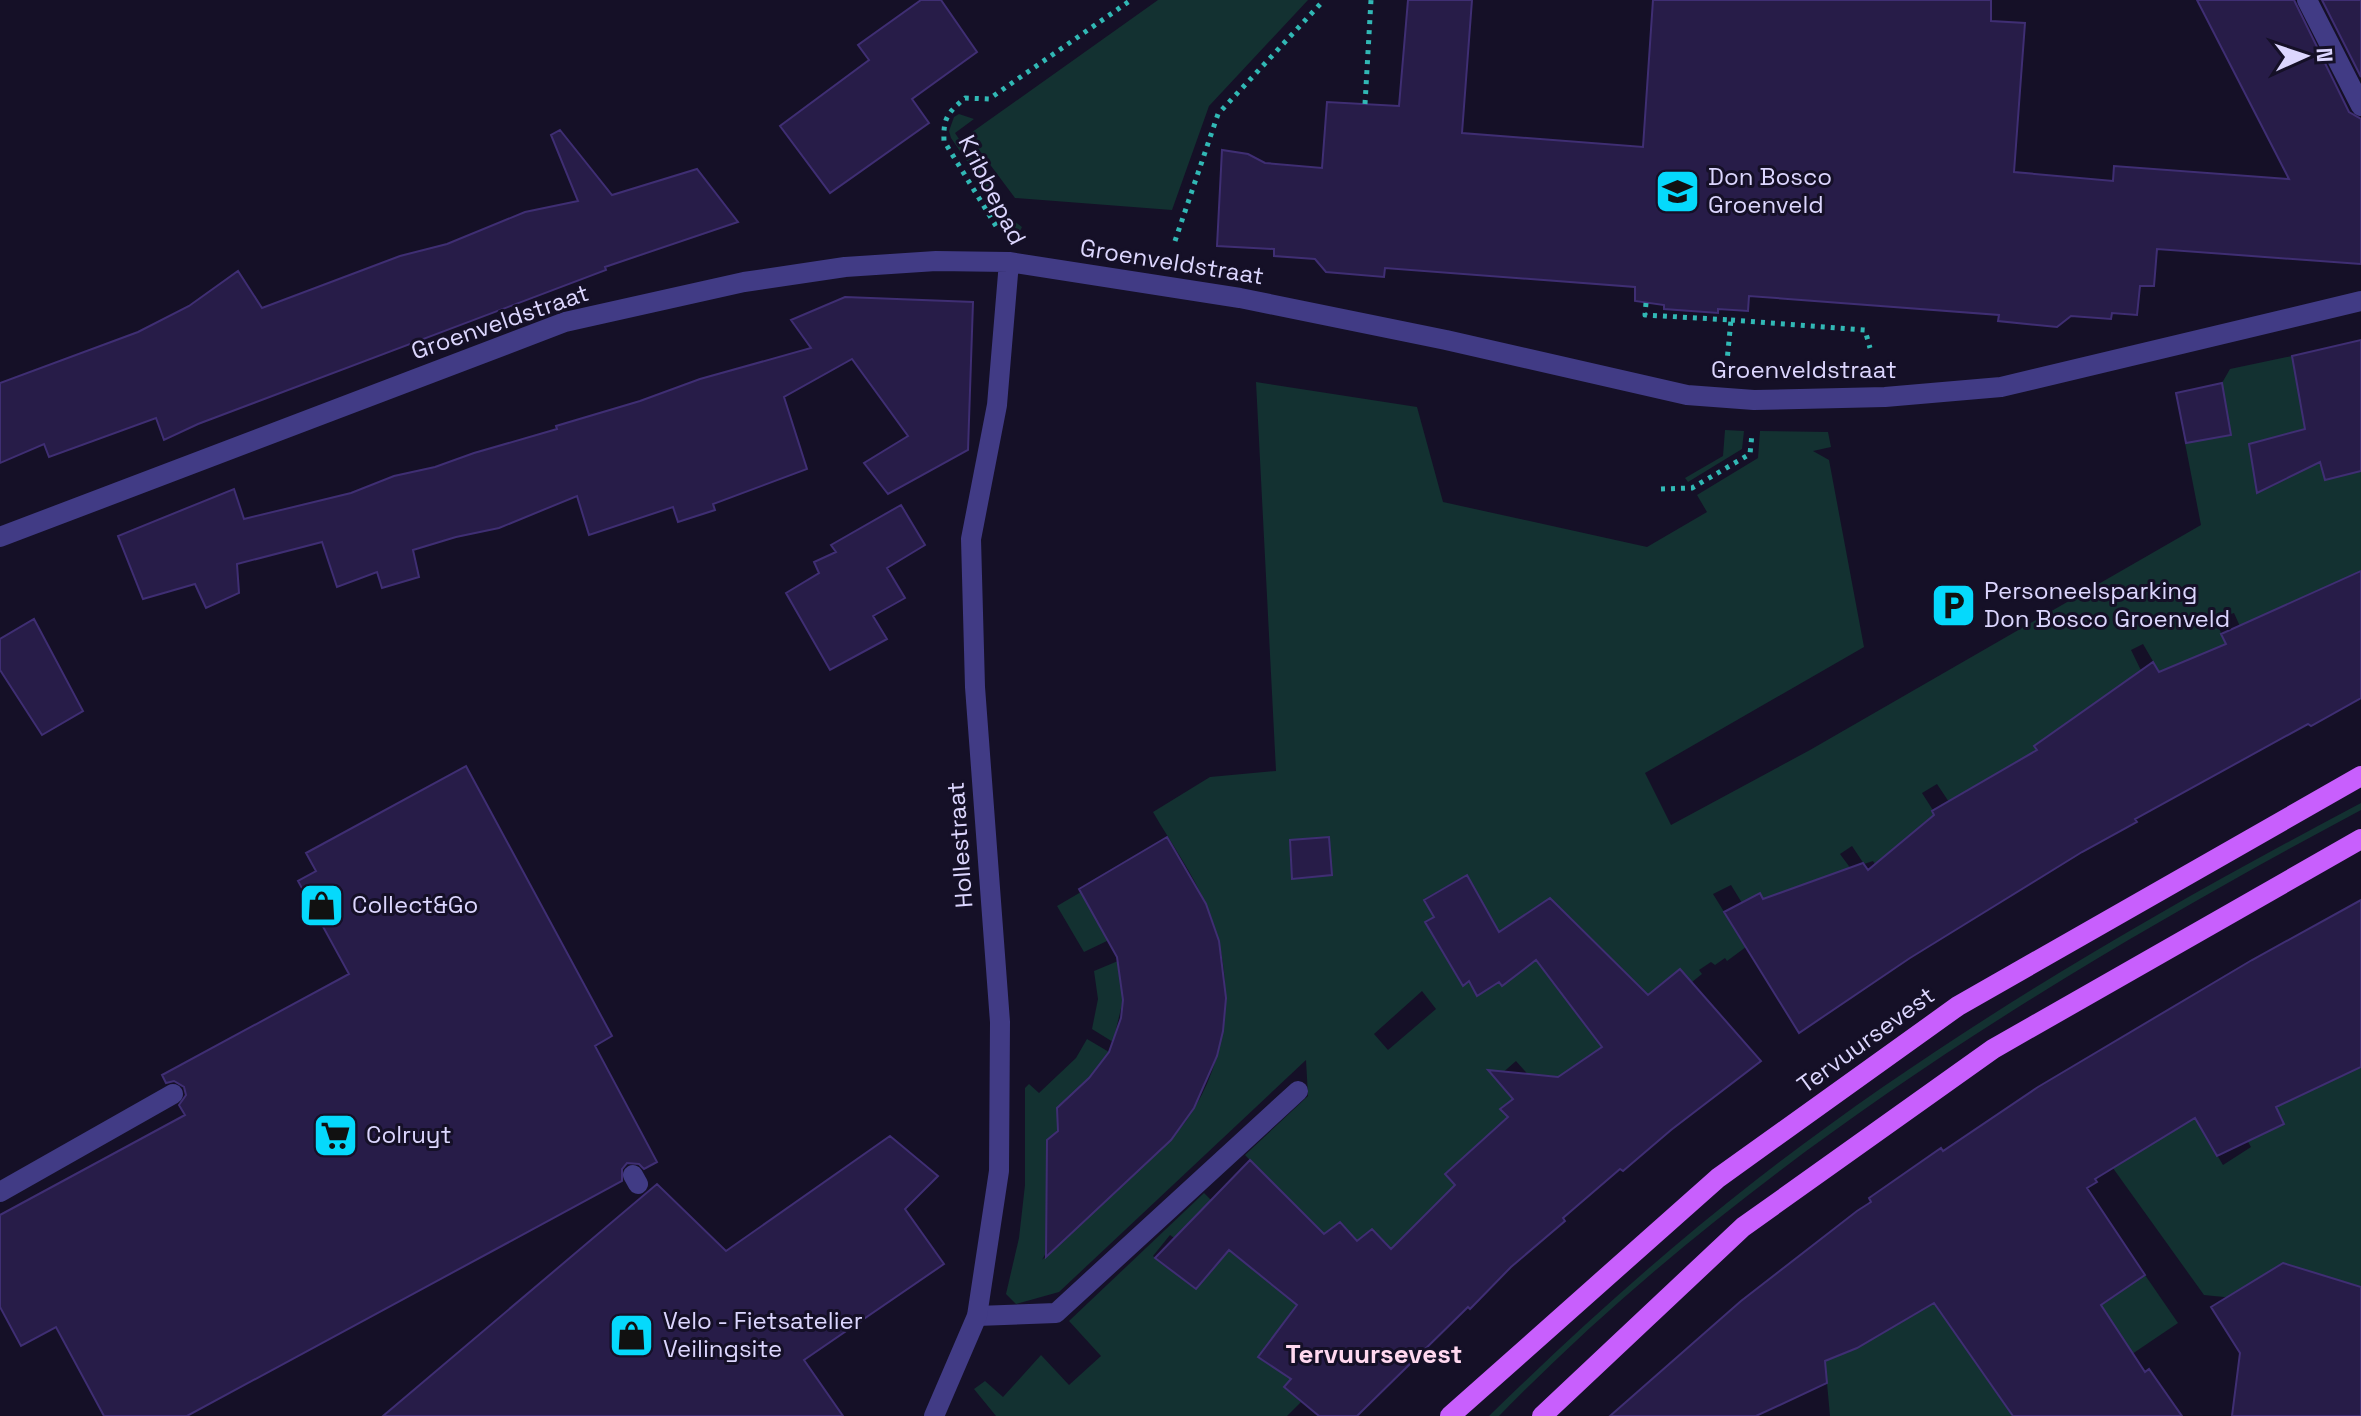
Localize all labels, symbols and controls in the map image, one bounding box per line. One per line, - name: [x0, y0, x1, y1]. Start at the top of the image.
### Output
- north arrow: [2265, 16, 2345, 96]
- text: N: [2311, 47, 2339, 63]
- street label: Kribbepad: [952, 130, 1033, 250]
- place label: Don Bosco Groenveld: [1708, 161, 1832, 220]
- school or university icon: Don Bosco Groenveld: [1653, 167, 1701, 215]
- street label: Groenveldstraat: [1078, 232, 1266, 291]
- street label: Groenveldstraat: [407, 277, 593, 366]
- street label: Groenveldstraat: [1711, 354, 1897, 385]
- place label: Personeelsparking Don Bosco Groenveld: [1984, 575, 2230, 634]
- parking icon: Personeelsparking Don Bosco Groenveld: [1929, 581, 1977, 629]
- street label: Hollestraat: [940, 781, 979, 909]
- shop icon: Collect&Go: [297, 881, 345, 929]
- place label: Collect&Go: [352, 889, 478, 920]
- street label: Tervuursevest: [1791, 979, 1941, 1100]
- supermarket icon: Colruyt: [311, 1111, 359, 1159]
- place label: Colruyt: [366, 1119, 452, 1150]
- place label: Velo - Fietsatelier Veilingsite: [663, 1305, 863, 1364]
- shop icon: Velo - Fietsatelier Veilingsite: [608, 1311, 656, 1359]
- district label: Tervuursevest: [1286, 1337, 1462, 1371]

